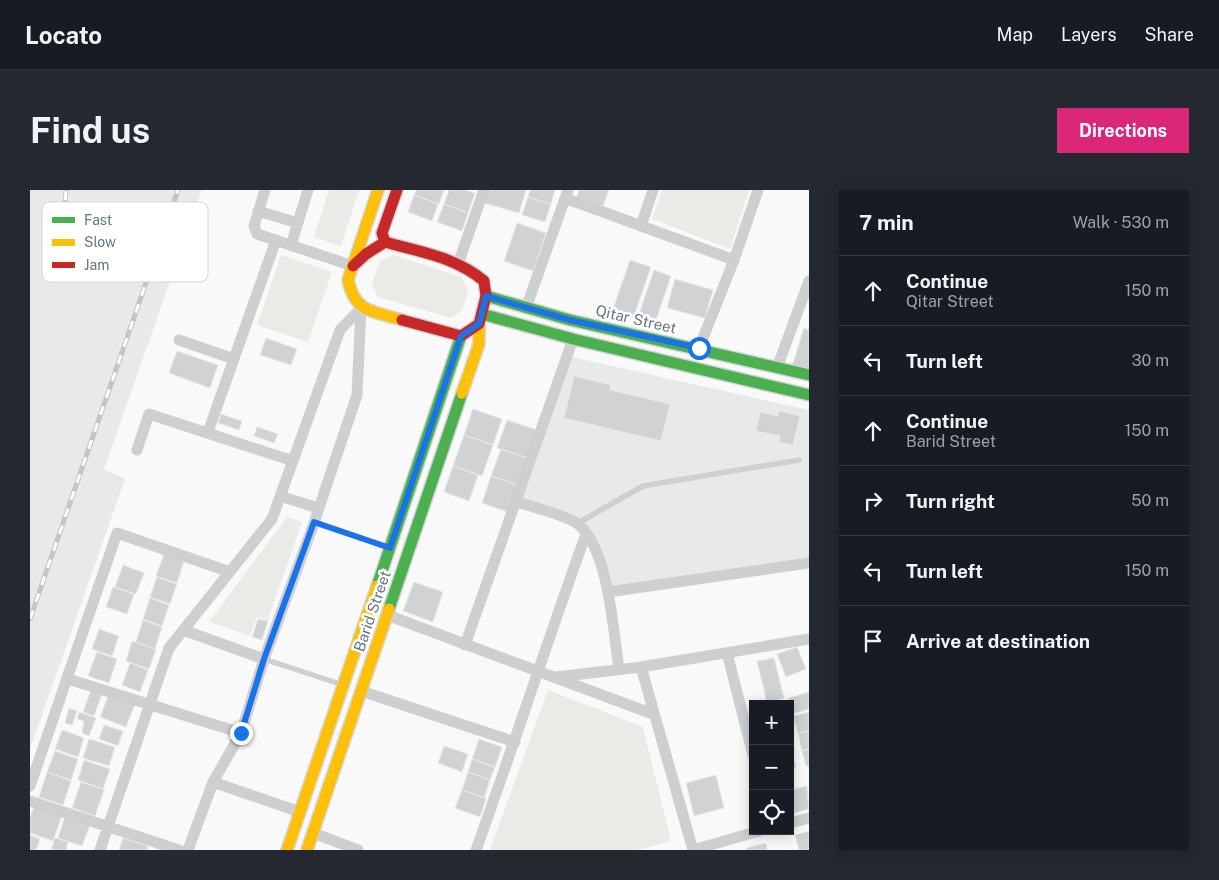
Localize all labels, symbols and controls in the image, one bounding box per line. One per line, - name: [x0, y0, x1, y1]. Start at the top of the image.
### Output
- text: Locato: [25, 21, 102, 49]
- text: Map: [997, 24, 1033, 45]
- text: Layers: [1061, 24, 1117, 45]
- text: Share: [1145, 24, 1194, 45]
- button: Directions: [1057, 108, 1189, 153]
- text: Find us: [30, 110, 150, 151]
- legend: [42, 202, 208, 282]
- text: 7 min: [859, 210, 914, 235]
- text: Fast: [84, 212, 112, 228]
- text: Walk · 530 m: [1073, 213, 1169, 232]
- text: Slow: [84, 234, 116, 250]
- text: Jam: [84, 257, 109, 273]
- text: Continue: [906, 270, 988, 292]
- icon: ahead: [859, 277, 887, 305]
- text: 150 m: [1125, 281, 1169, 300]
- text: Qitar Street: [906, 292, 994, 311]
- street label: Qitar Street: [594, 301, 678, 337]
- route start: [688, 337, 711, 360]
- icon: left: [859, 347, 887, 375]
- text: Turn left: [906, 350, 983, 372]
- text: 30 m: [1132, 351, 1169, 370]
- text: Continue: [906, 410, 988, 432]
- icon: ahead: [859, 417, 887, 445]
- text: 150 m: [1125, 421, 1169, 440]
- text: Barid Street: [906, 432, 996, 451]
- icon: right: [859, 487, 887, 515]
- text: Turn right: [906, 490, 995, 512]
- text: 50 m: [1131, 491, 1169, 510]
- icon: left: [859, 557, 887, 585]
- text: Turn left: [906, 560, 983, 582]
- text: 150 m: [1125, 561, 1169, 580]
- street label: Barid Street: [350, 568, 394, 654]
- icon: arrive: [859, 627, 887, 655]
- text: Arrive at destination: [906, 630, 1090, 652]
- map controls: [749, 700, 794, 835]
- button: +: [749, 700, 794, 745]
- route end: [230, 722, 253, 745]
- button: −: [749, 745, 794, 790]
- button: locate: [749, 790, 794, 835]

